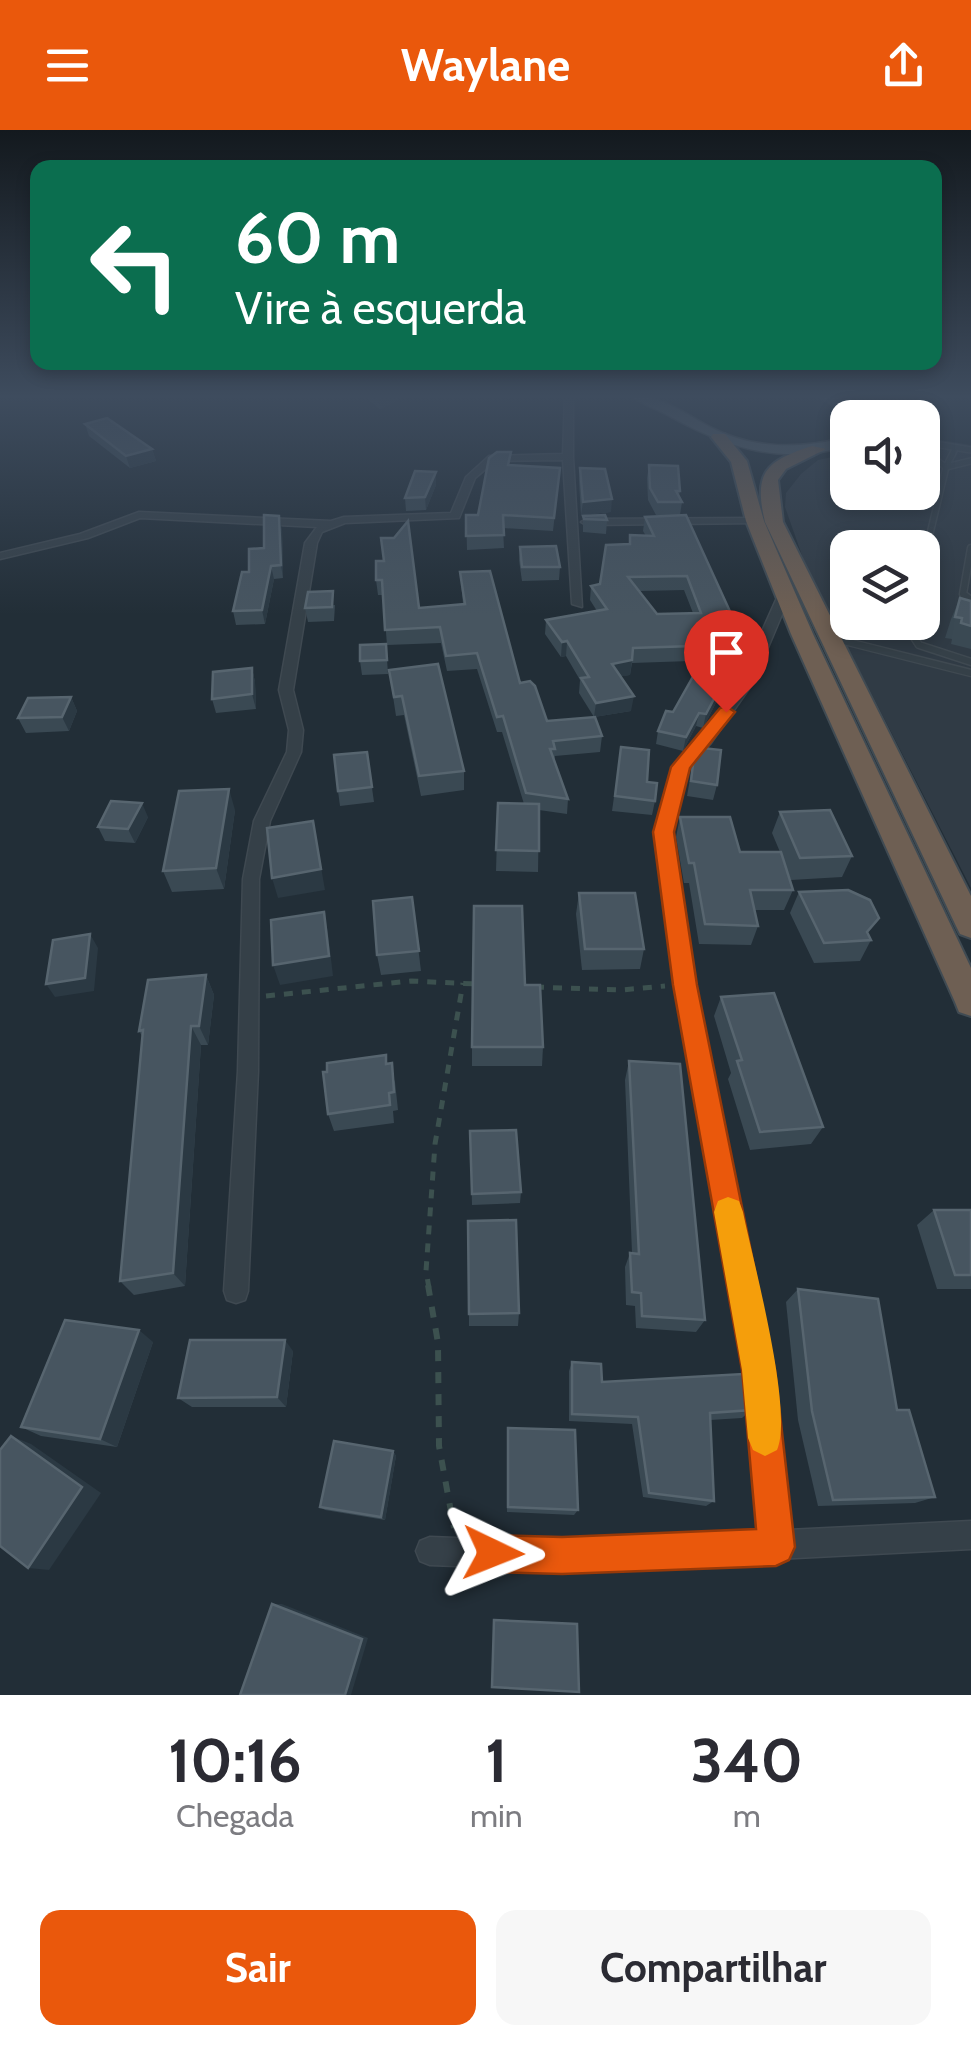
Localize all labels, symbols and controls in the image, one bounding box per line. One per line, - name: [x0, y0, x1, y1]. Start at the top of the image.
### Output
- icon: menu: [40, 38, 95, 93]
- text: Waylane: [401, 38, 570, 92]
- icon: share: [876, 38, 931, 93]
- text: 60 m: [235, 195, 400, 281]
- icon: left: [70, 200, 200, 330]
- text: Vire à esquerda: [235, 281, 526, 335]
- map controls: [830, 400, 940, 640]
- button: sound: [830, 400, 940, 510]
- button: layers: [830, 530, 940, 640]
- pin: [684, 610, 769, 713]
- icon: arrive: [699, 625, 754, 680]
- position arrow: [441, 1501, 545, 1605]
- text: 10:16: [168, 1724, 302, 1797]
- text: 1: [485, 1724, 507, 1797]
- text: 340: [691, 1724, 803, 1797]
- text: Chegada: [176, 1796, 294, 1835]
- text: min: [470, 1796, 523, 1835]
- text: m: [733, 1796, 761, 1835]
- button: Sair: [40, 1910, 476, 2025]
- button: Compartilhar: [496, 1910, 931, 2025]

